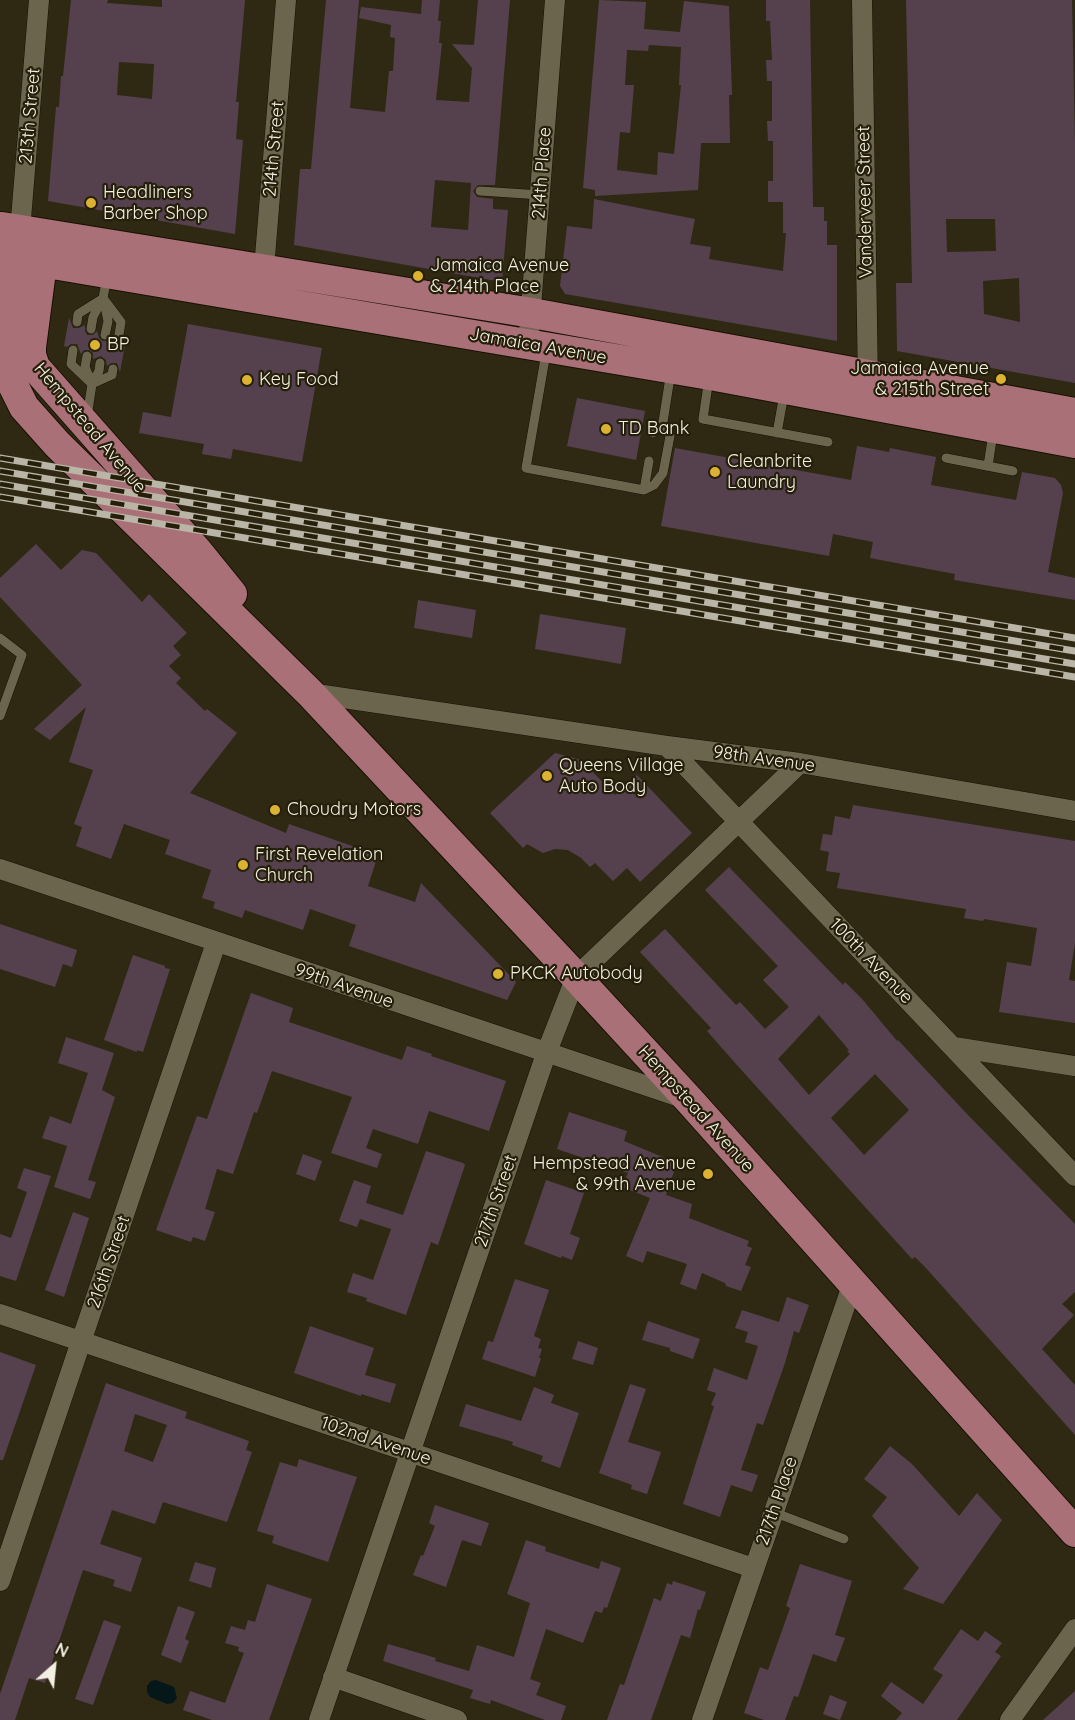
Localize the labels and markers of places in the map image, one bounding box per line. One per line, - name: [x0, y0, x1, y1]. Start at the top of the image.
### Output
- place label: Headliners Barber Shop: [103, 182, 208, 224]
- marker: Headliners Barber Shop: [84, 196, 98, 210]
- place label: Jamaica Avenue & 214th Place: [430, 255, 569, 298]
- marker: Jamaica Avenue & 214th Place: [411, 269, 425, 283]
- place label: BP: [107, 334, 129, 356]
- marker: BP: [88, 338, 102, 352]
- place label: Jamaica Avenue & 215th Street: [850, 358, 989, 400]
- place label: Key Food: [259, 369, 339, 391]
- marker: Jamaica Avenue & 215th Street: [994, 372, 1008, 386]
- marker: Key Food: [240, 373, 254, 387]
- place label: TD Bank: [618, 418, 689, 440]
- marker: TD Bank: [599, 422, 613, 436]
- place label: Cleanbrite Laundry: [727, 451, 812, 494]
- marker: Cleanbrite Laundry: [708, 465, 722, 479]
- place label: Queens Village Auto Body: [559, 755, 683, 798]
- marker: Queens Village Auto Body: [540, 769, 554, 783]
- place label: Choudry Motors: [287, 799, 421, 821]
- marker: Choudry Motors: [268, 803, 282, 817]
- place label: First Revelation Church: [255, 844, 383, 886]
- marker: First Revelation Church: [236, 858, 250, 872]
- place label: PKCK Autobody: [510, 963, 643, 985]
- marker: PKCK Autobody: [491, 967, 505, 981]
- place label: Hempstead Avenue & 99th Avenue: [533, 1153, 696, 1196]
- marker: Hempstead Avenue & 99th Avenue: [701, 1167, 715, 1181]

